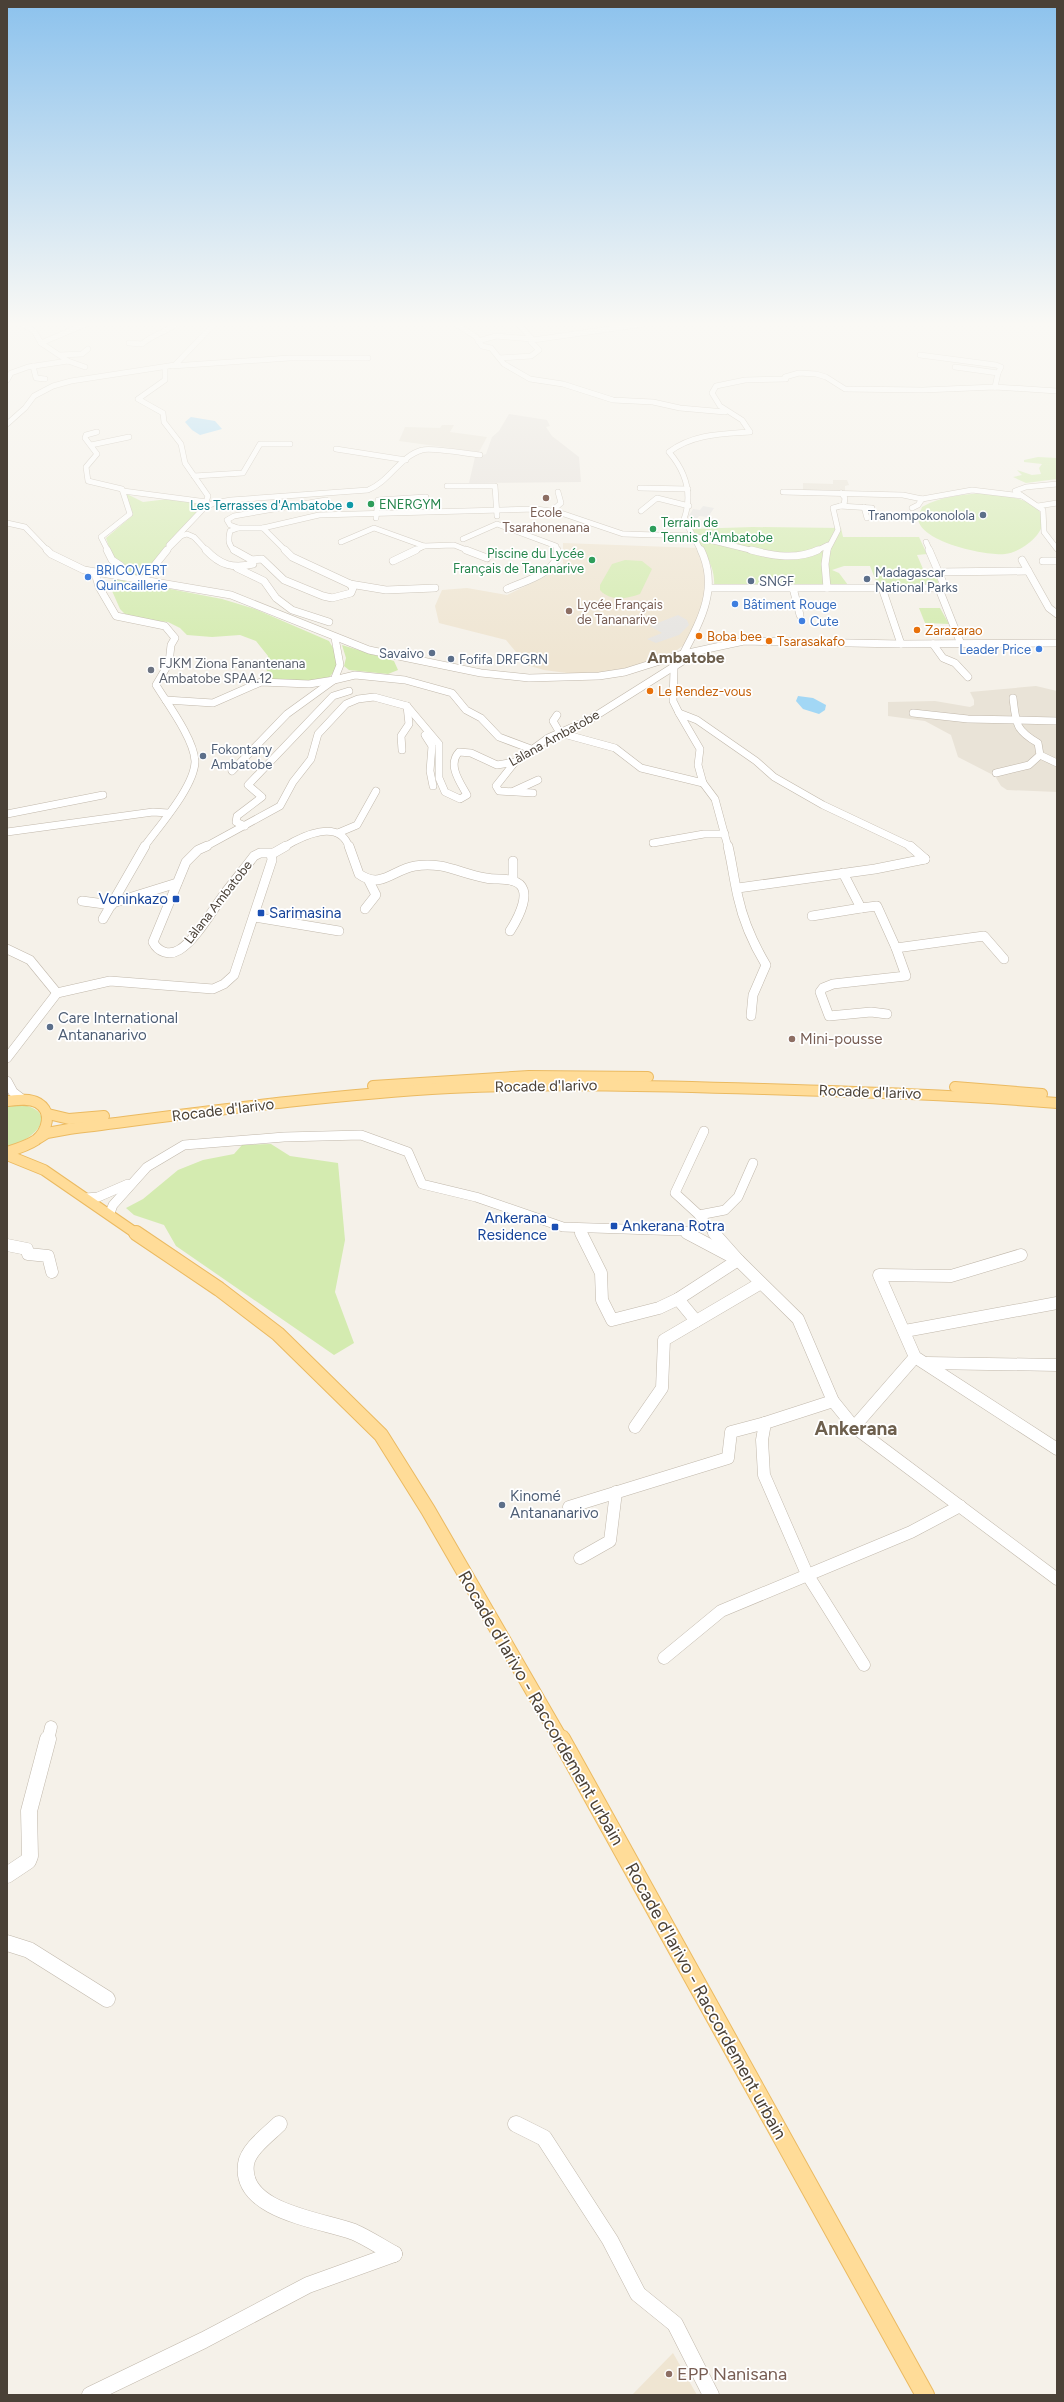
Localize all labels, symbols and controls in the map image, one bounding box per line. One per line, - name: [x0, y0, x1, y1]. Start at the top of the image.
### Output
- marker: Ecole Tsarahonenana: [541, 493, 551, 503]
- place label: ENERGYM: [379, 497, 441, 512]
- place label: Les Terrasses d'Ambatobe: [190, 498, 342, 513]
- marker: ENERGYM: [366, 499, 376, 509]
- marker: Les Terrasses d'Ambatobe: [345, 500, 355, 510]
- place label: Ecole Tsarahonenana: [502, 505, 590, 535]
- place label: Tranompokonolola: [868, 508, 975, 523]
- marker: Tranompokonolola: [978, 510, 988, 520]
- place label: Terrain de Tennis d'Ambatobe: [661, 515, 773, 545]
- marker: Terrain de Tennis d'Ambatobe: [648, 524, 658, 534]
- place label: Piscine du Lycée Français de Tananarive: [453, 546, 584, 576]
- marker: Piscine du Lycée Français de Tananarive: [587, 555, 597, 565]
- place label: BRICOVERT Quincaillerie: [96, 563, 168, 593]
- place label: Madagascar National Parks: [875, 565, 958, 595]
- marker: BRICOVERT Quincaillerie: [83, 572, 93, 582]
- place label: SNGF: [759, 574, 794, 589]
- marker: Madagascar National Parks: [862, 574, 872, 584]
- marker: SNGF: [746, 576, 756, 586]
- place label: Lycée Français de Tananarive: [577, 597, 663, 627]
- place label: Bâtiment Rouge: [743, 597, 837, 612]
- marker: Bâtiment Rouge: [730, 599, 740, 609]
- marker: Lycée Français de Tananarive: [564, 606, 574, 616]
- place label: Cute: [810, 614, 839, 629]
- marker: Cute: [797, 616, 807, 626]
- place label: Zarazarao: [925, 623, 983, 638]
- marker: Zarazarao: [912, 625, 922, 635]
- place label: Boba bee: [707, 629, 762, 644]
- marker: Boba bee: [694, 631, 704, 641]
- place label: Tsarasakafo: [777, 634, 845, 649]
- marker: Tsarasakafo: [764, 636, 774, 646]
- place label: Leader Price: [959, 642, 1031, 657]
- marker: Leader Price: [1034, 644, 1044, 654]
- place label: Savaivo: [379, 646, 424, 661]
- marker: Savaivo: [427, 648, 437, 658]
- district label: Ambatobe: [647, 648, 725, 667]
- place label: Fofifa DRFGRN: [459, 652, 548, 667]
- marker: Fofifa DRFGRN: [446, 654, 456, 664]
- place label: FJKM Ziona Fanantenana Ambatobe SPAA.12: [159, 656, 305, 686]
- marker: FJKM Ziona Fanantenana Ambatobe SPAA.12: [146, 665, 156, 675]
- place label: Le Rendez-vous: [658, 684, 752, 699]
- marker: Le Rendez-vous: [645, 686, 655, 696]
- street label: Làlana Ambatobe: [506, 707, 602, 769]
- place label: Fokontany Ambatobe: [211, 742, 272, 772]
- marker: Fokontany Ambatobe: [198, 751, 208, 761]
- street label: Làlana Ambatobe: [181, 858, 255, 946]
- place label: Voninkazo: [98, 890, 168, 908]
- marker: Voninkazo: [171, 894, 181, 904]
- place label: Sarimasina: [269, 904, 341, 922]
- marker: Sarimasina: [256, 908, 266, 918]
- place label: Care International Antananarivo: [58, 1009, 178, 1044]
- marker: Care International Antananarivo: [45, 1022, 55, 1032]
- place label: Mini-pousse: [800, 1030, 882, 1048]
- marker: Mini-pousse: [787, 1034, 797, 1044]
- street label: Rocade d'Iarivo: [494, 1076, 598, 1096]
- street label: Rocade d'Iarivo: [818, 1081, 922, 1103]
- street label: Rocade d'Iarivo: [171, 1095, 275, 1125]
- place label: Ankerana Residence: [477, 1209, 547, 1244]
- place label: Ankerana Rotra: [622, 1217, 725, 1235]
- marker: Ankerana Rotra: [609, 1221, 619, 1231]
- marker: Ankerana Residence: [550, 1222, 560, 1232]
- district label: Ankerana: [815, 1417, 897, 1440]
- place label: Kinomé Antananarivo: [510, 1487, 599, 1522]
- marker: Kinomé Antananarivo: [497, 1500, 507, 1510]
- street label: Rocade d'Iarivo - Raccordement urbain: [453, 1567, 629, 1849]
- street label: Rocade d'Iarivo - Raccordement urbain: [620, 1859, 792, 2143]
- place label: EPP Nanisana: [677, 2363, 787, 2385]
- marker: EPP Nanisana: [664, 2369, 674, 2379]

